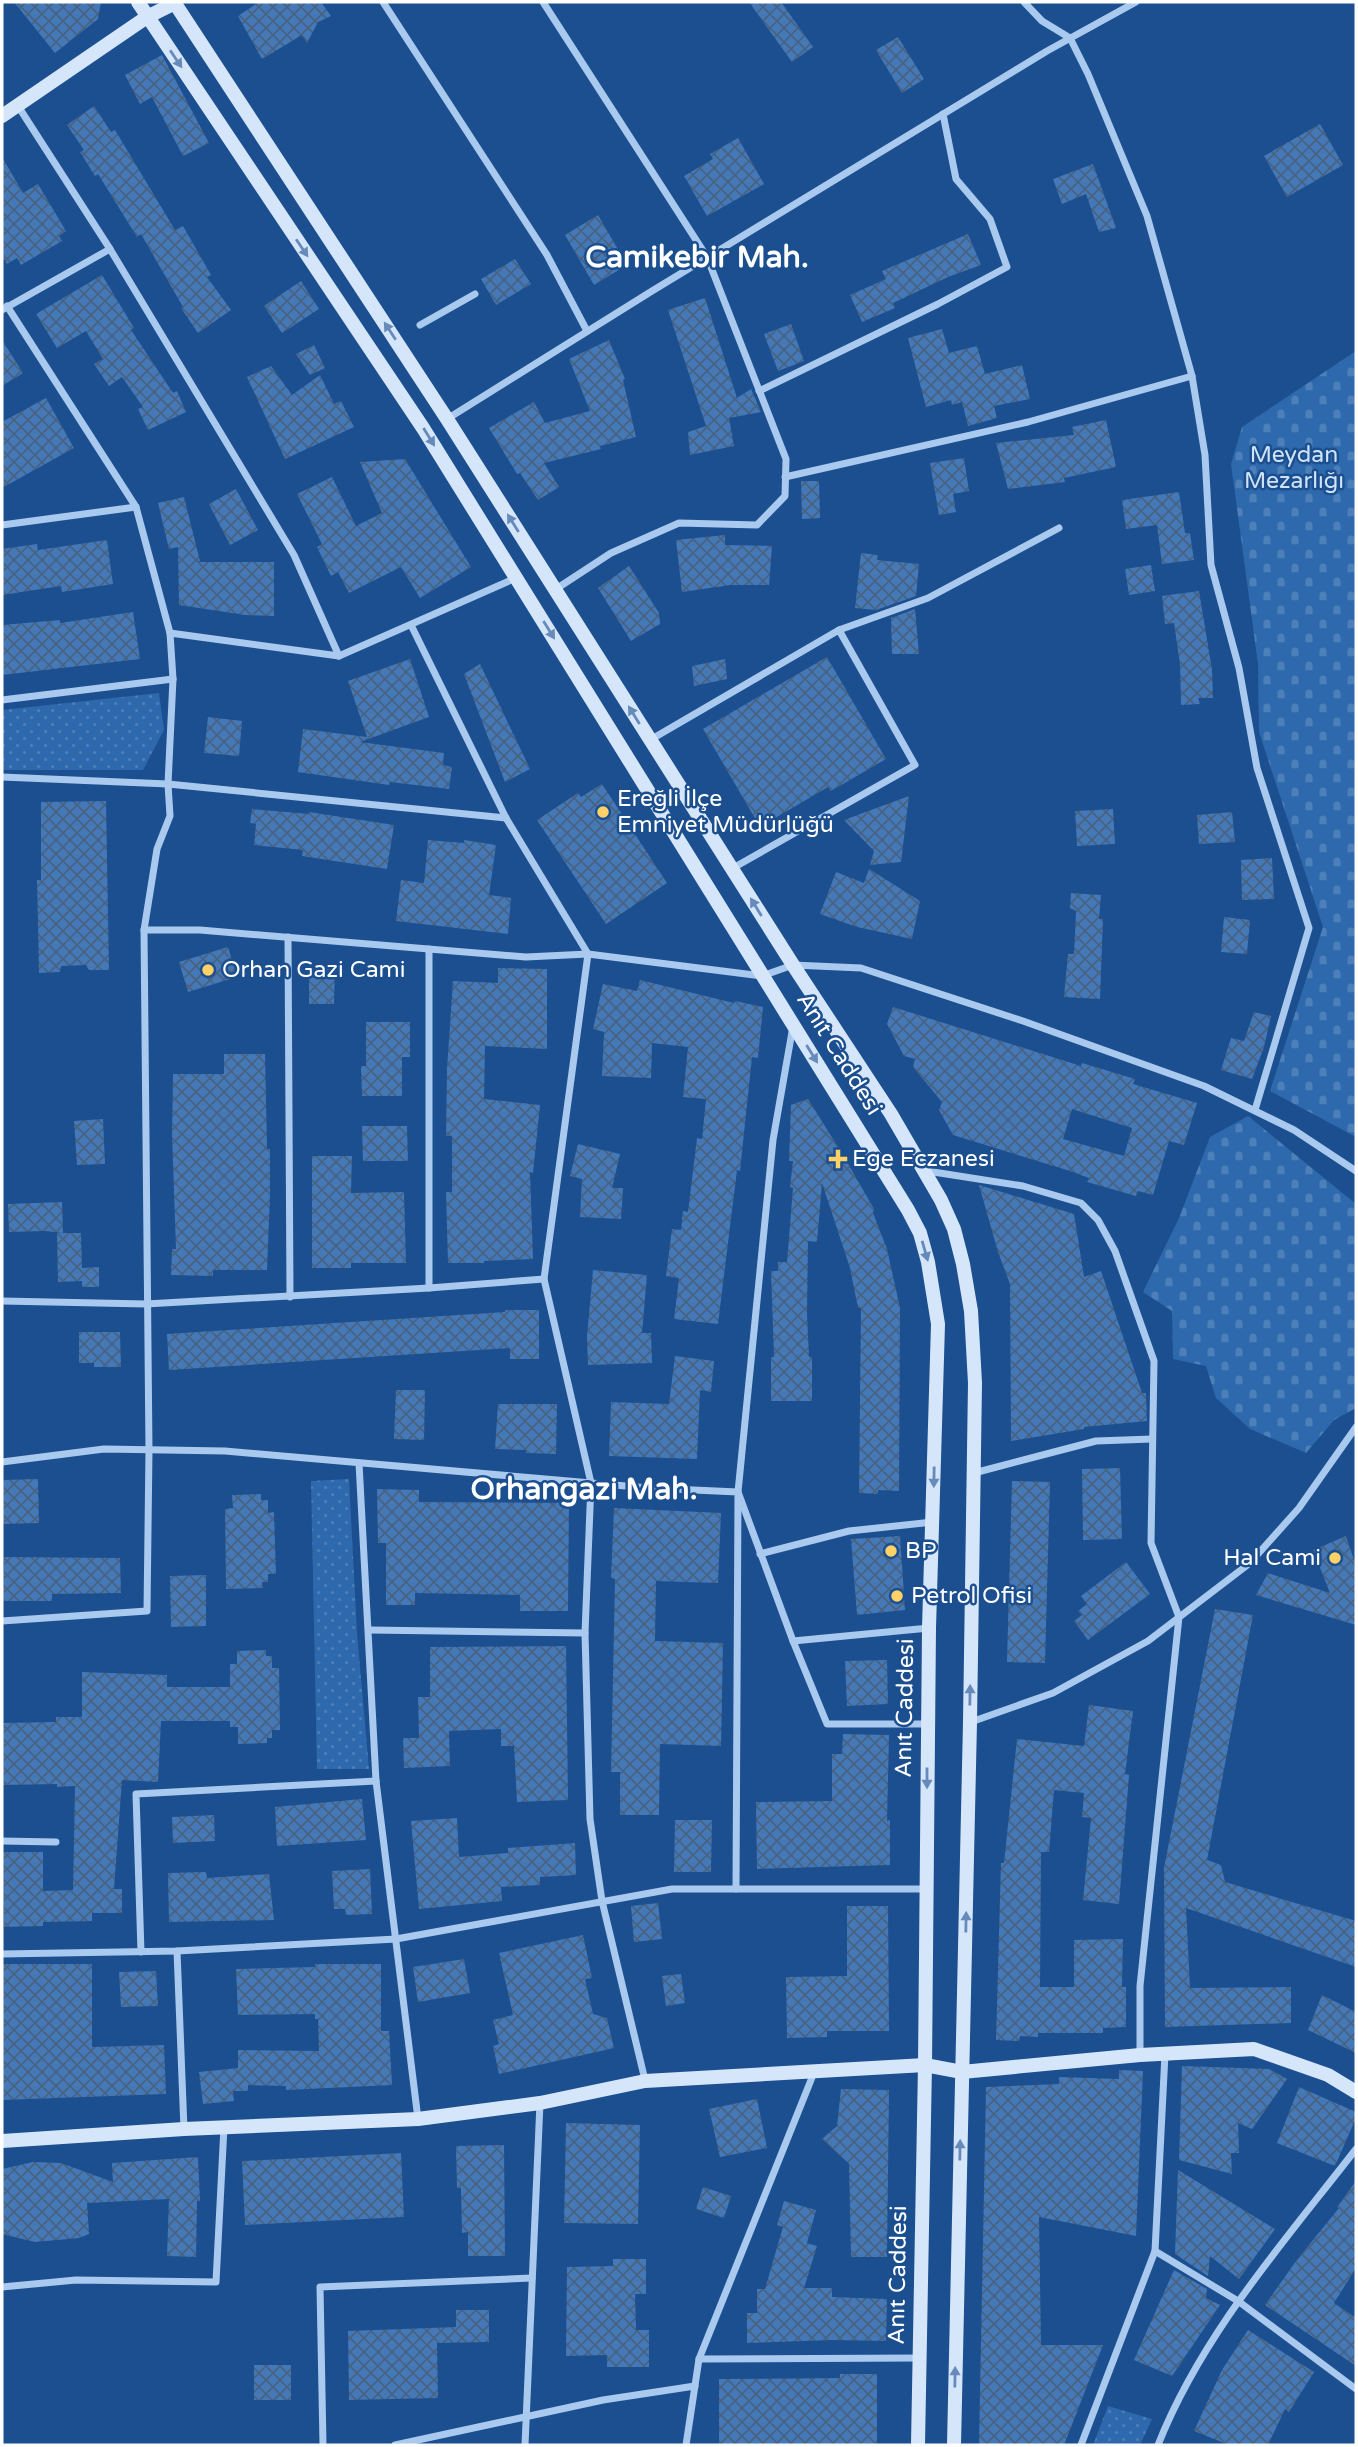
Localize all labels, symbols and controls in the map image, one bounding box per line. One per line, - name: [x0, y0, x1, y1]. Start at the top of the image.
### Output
- one-way arrow: [169, 50, 183, 68]
- one-way arrow: [296, 238, 309, 258]
- district label: Camikebir Mah.: [585, 239, 809, 276]
- one-way arrow: [383, 322, 396, 341]
- one-way arrow: [422, 427, 435, 447]
- park label: Meydan Mezarlığı: [1244, 441, 1344, 495]
- one-way arrow: [506, 513, 519, 532]
- one-way arrow: [542, 621, 555, 640]
- one-way arrow: [628, 705, 641, 725]
- place label: Ereğli İlçe Emniyet Müdürlüğü: [617, 785, 834, 839]
- marker: Ereğli İlçe Emniyet Müdürlüğü: [595, 804, 611, 820]
- one-way arrow: [750, 897, 763, 917]
- place label: Orhan Gazi Cami: [222, 956, 405, 984]
- marker: Orhan Gazi Cami: [200, 962, 216, 978]
- street label: Anıt Caddesi: [790, 988, 888, 1120]
- one-way arrow: [805, 1044, 818, 1064]
- place label: Ege Eczanesi: [852, 1145, 995, 1173]
- marker: Ege Eczanesi: [830, 1151, 846, 1167]
- one-way arrow: [920, 1241, 930, 1262]
- one-way arrow: [928, 1466, 940, 1488]
- district label: Orhangazi Mah.: [471, 1471, 697, 1508]
- place label: BP: [905, 1537, 936, 1565]
- marker: BP: [883, 1543, 899, 1559]
- place label: Hal Cami: [1223, 1544, 1321, 1572]
- marker: Hal Cami: [1327, 1550, 1343, 1566]
- place label: Petrol Ofisi: [911, 1582, 1032, 1610]
- marker: Petrol Ofisi: [889, 1588, 905, 1604]
- street label: Anıt Caddesi: [890, 1638, 920, 1778]
- one-way arrow: [965, 1683, 976, 1705]
- one-way arrow: [921, 1767, 933, 1789]
- one-way arrow: [960, 1911, 971, 1933]
- one-way arrow: [954, 2138, 966, 2160]
- street label: Anıt Caddesi: [883, 2205, 913, 2345]
- one-way arrow: [950, 2366, 961, 2388]

